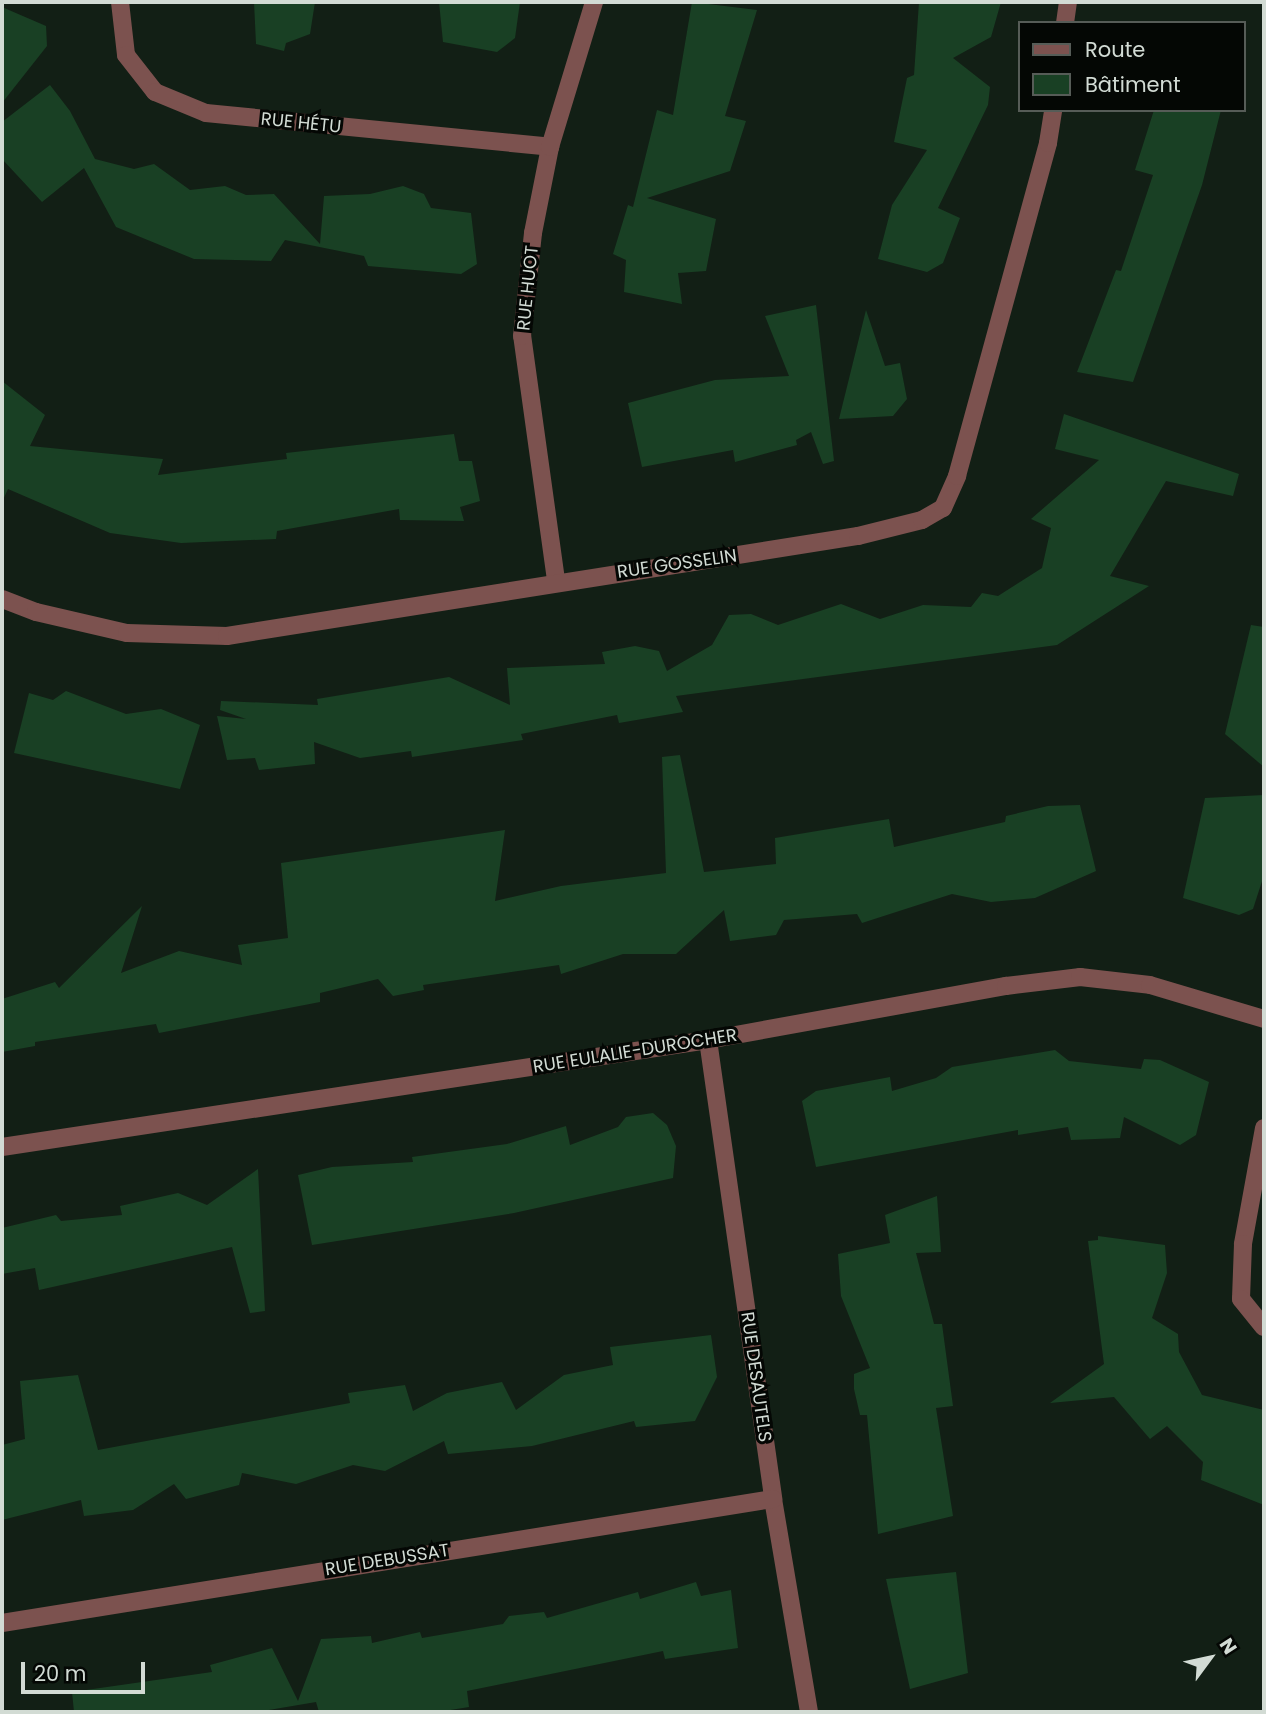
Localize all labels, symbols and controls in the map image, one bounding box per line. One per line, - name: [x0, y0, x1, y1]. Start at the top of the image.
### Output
- legend: [1018, 21, 1245, 112]
- text: Route: [1085, 35, 1145, 64]
- text: Bâtiment: [1085, 70, 1181, 99]
- street label: RUE HÉTU: [260, 108, 342, 138]
- street label: RUE HUOT: [513, 244, 543, 332]
- street label: RUE GOSSELIN: [616, 545, 738, 583]
- street label: RUE EULALIE-DUROCHER: [531, 1024, 739, 1078]
- street label: RUE DESAUTELS: [736, 1311, 776, 1443]
- street label: RUE DEBUSSAT: [323, 1540, 451, 1580]
- north arrow: [1175, 1623, 1245, 1693]
- text: N: [1213, 1633, 1243, 1660]
- scale bar: [24, 1648, 149, 1692]
- text: 20 m: [34, 1659, 87, 1688]

